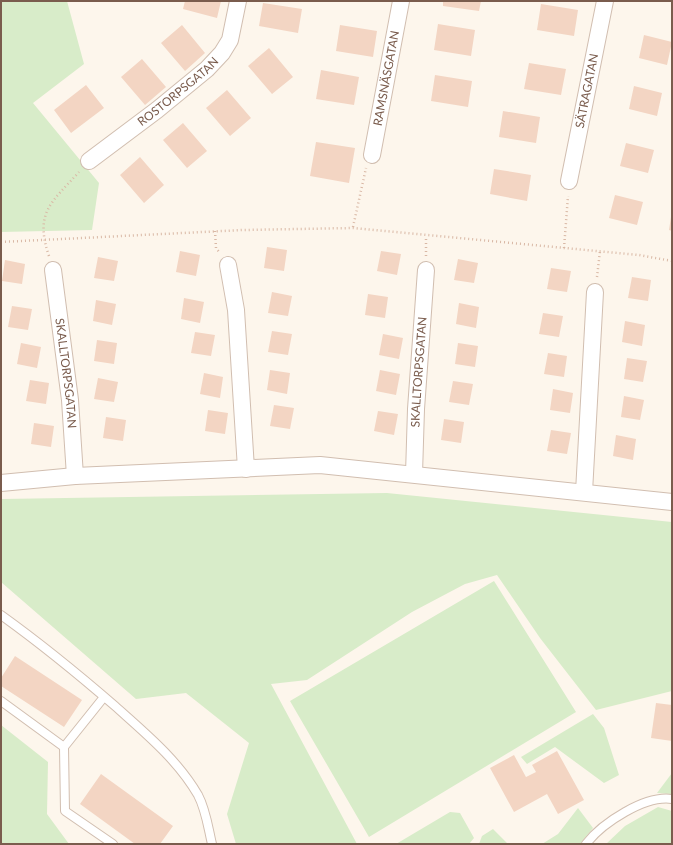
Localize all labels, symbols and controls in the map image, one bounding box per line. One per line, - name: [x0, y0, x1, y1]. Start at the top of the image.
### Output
- street label: RAMSNÄSGATAN: [370, 29, 402, 127]
- street label: SÄTRAGATAN: [572, 52, 601, 129]
- street label: ROSTORPSGATAN: [134, 54, 221, 129]
- street label: SKALLTORPSGATAN: [407, 316, 430, 428]
- street label: SKALLTORPSGATAN: [52, 317, 80, 429]

